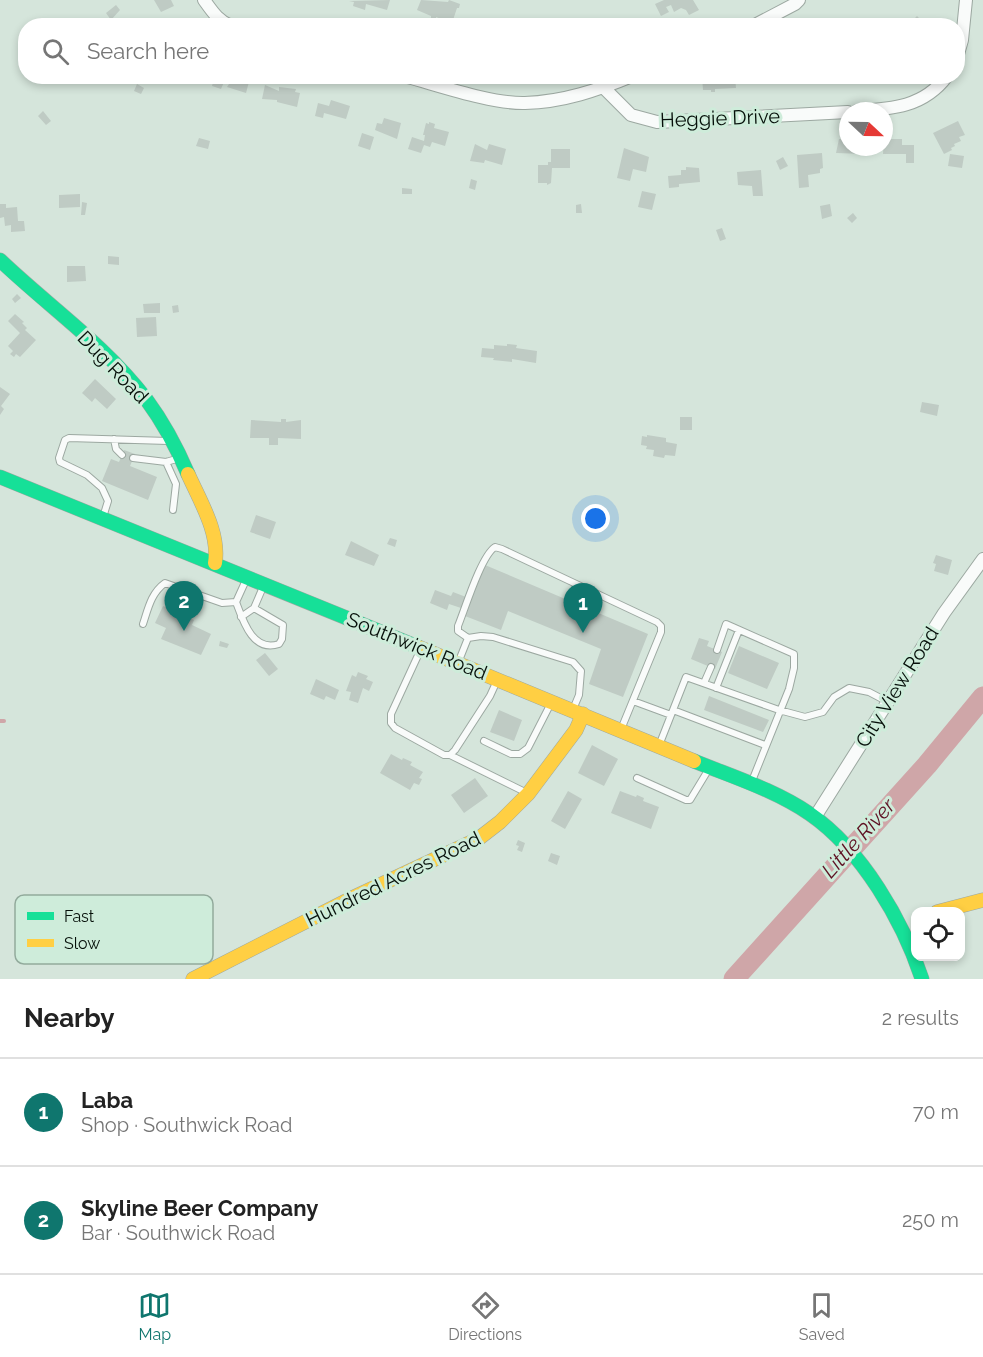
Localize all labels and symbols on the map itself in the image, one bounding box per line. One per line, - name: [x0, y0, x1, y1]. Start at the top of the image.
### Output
- north arrow: [839, 102, 893, 156]
- street label: Heggie Drive: [660, 104, 781, 132]
- street label: Dug Road: [73, 326, 153, 408]
- your location: [581, 504, 610, 533]
- pin: 2: [164, 582, 204, 631]
- pin: 1: [564, 584, 602, 633]
- street label: Southwick Road: [343, 607, 491, 685]
- street label: City View Road: [850, 622, 944, 752]
- water label: Little River: [816, 793, 901, 883]
- street label: Hundred Acres Road: [302, 826, 484, 932]
- legend: [15, 895, 213, 964]
- text: Fast: [64, 907, 95, 926]
- text: Slow: [64, 934, 100, 953]

